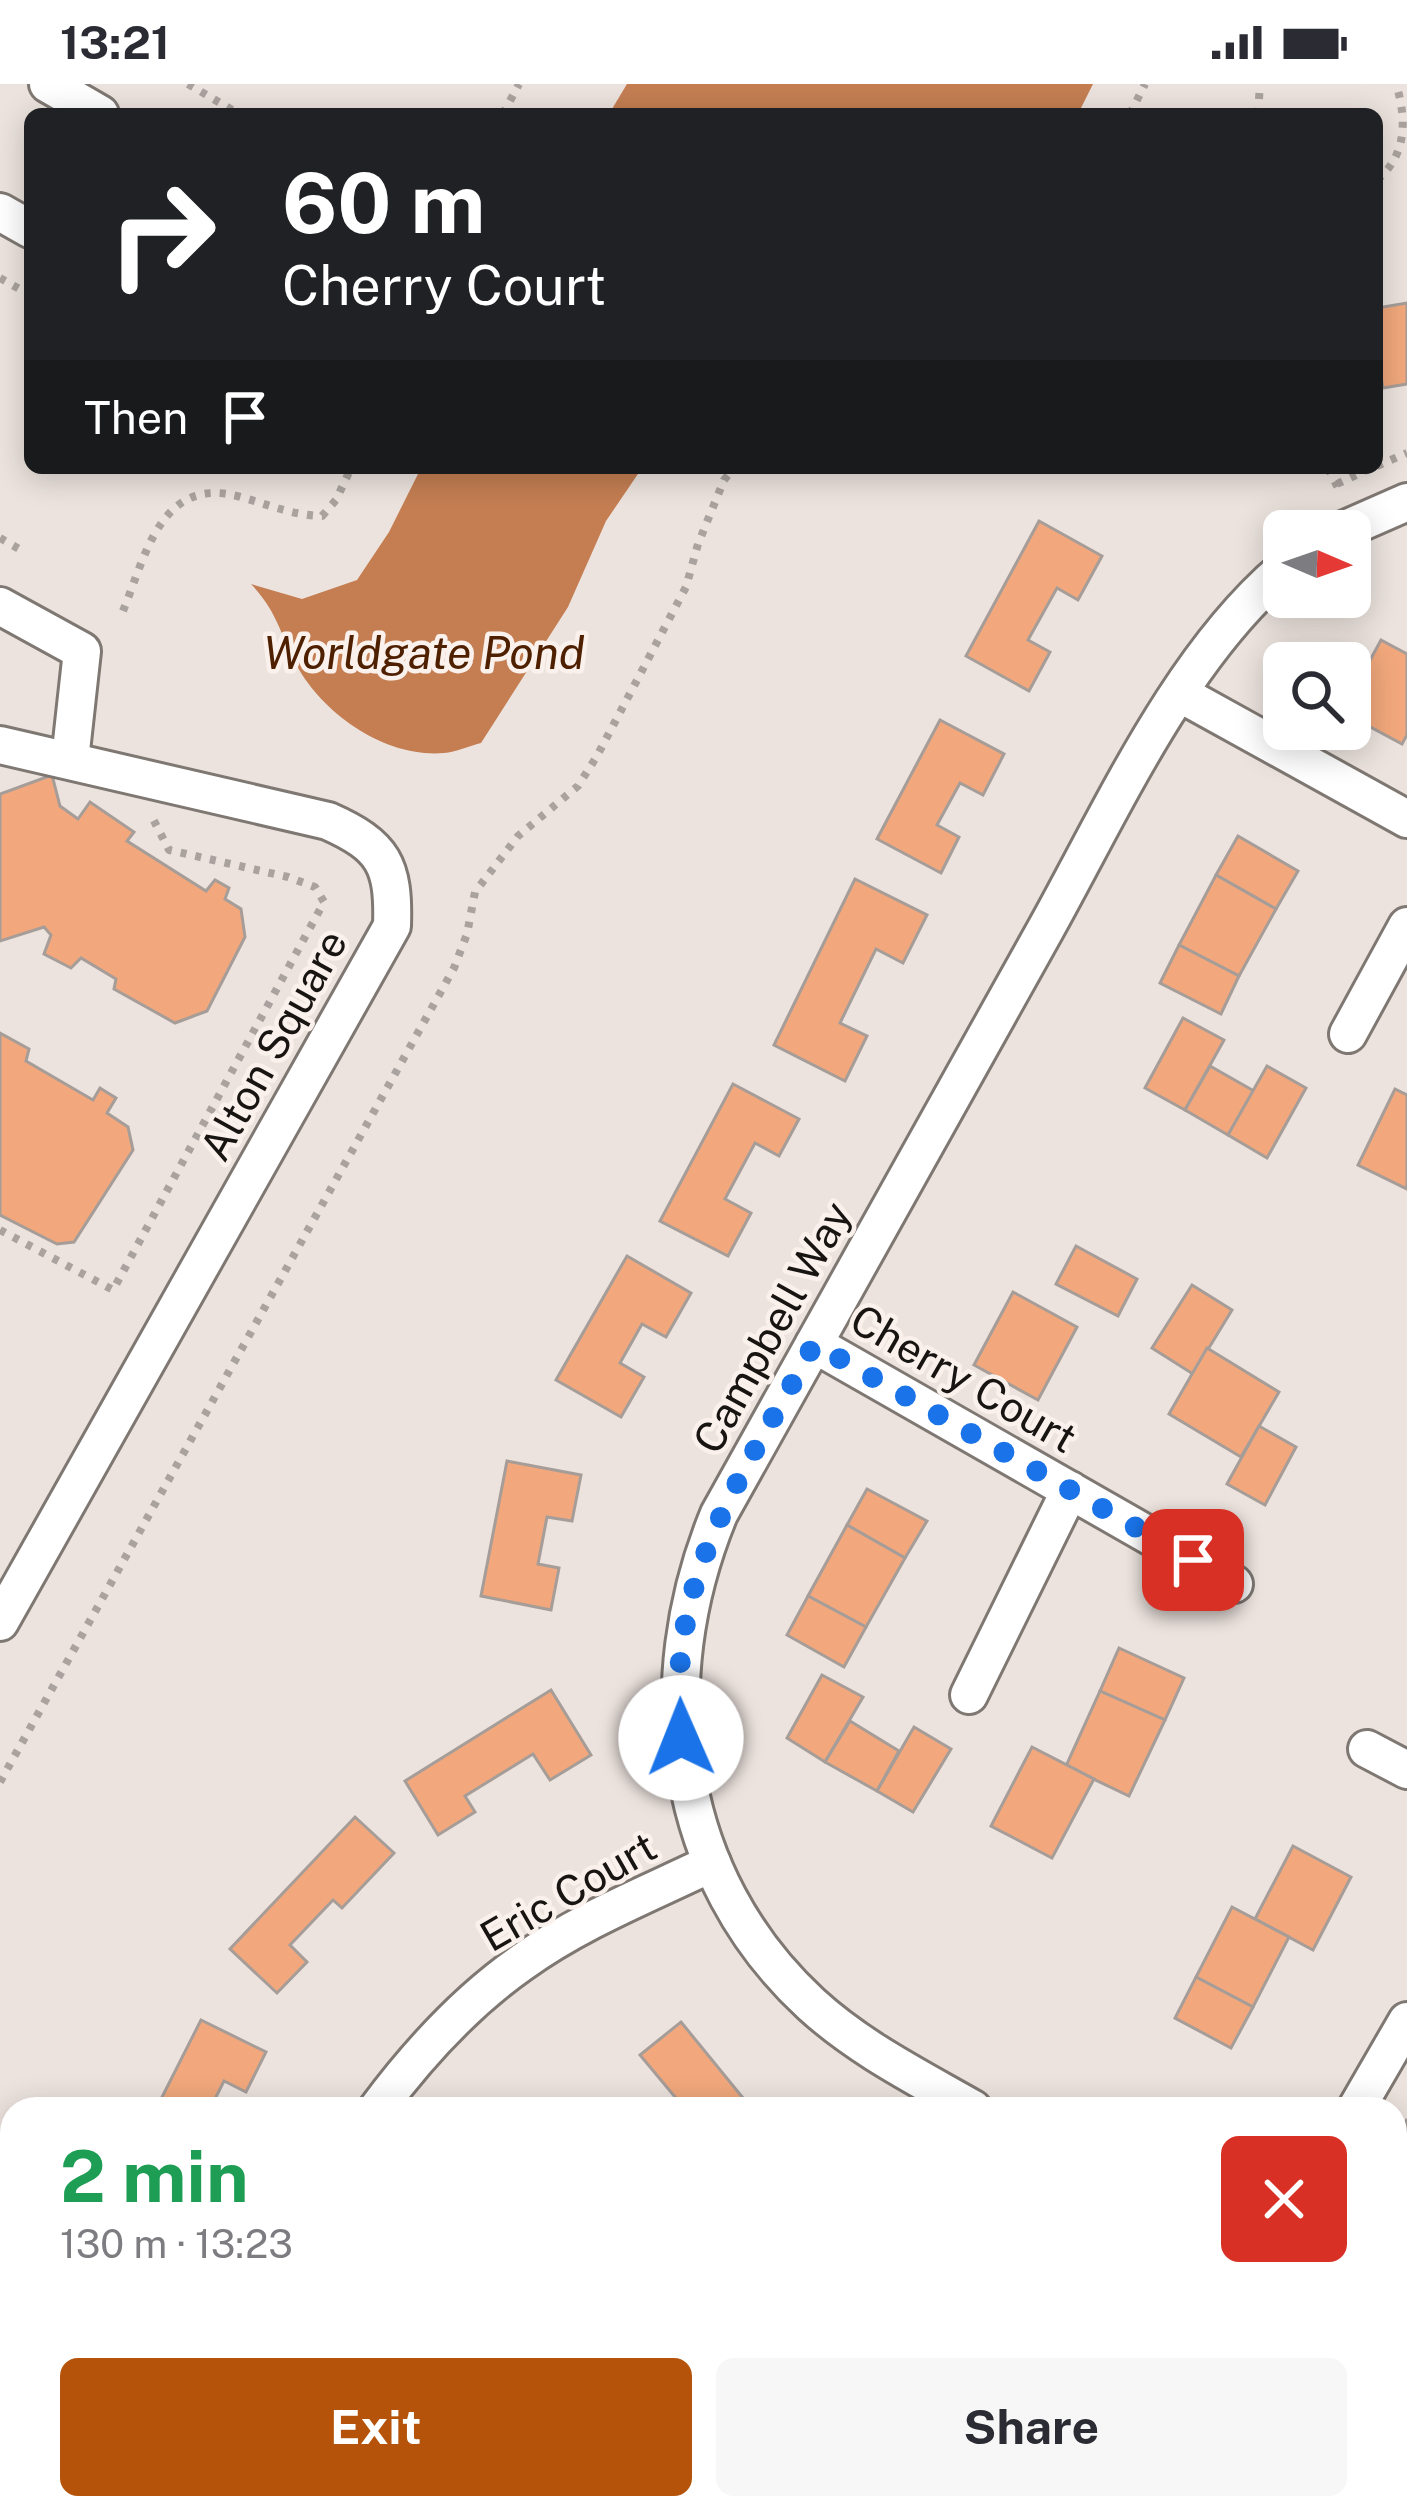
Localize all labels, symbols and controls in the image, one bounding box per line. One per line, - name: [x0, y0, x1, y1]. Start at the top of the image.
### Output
- text: 13:21: [60, 16, 170, 69]
- text: 60 m: [282, 153, 486, 252]
- icon: right: [84, 156, 240, 312]
- text: Cherry Court: [282, 254, 606, 317]
- icon: arrive: [212, 384, 278, 450]
- text: Then: [84, 391, 188, 444]
- north arrow: [1263, 510, 1371, 618]
- map controls: [1263, 510, 1371, 750]
- water label: Worldgate Pond: [263, 626, 585, 679]
- button: search: [1263, 642, 1371, 750]
- street label: Alton Square: [190, 921, 356, 1169]
- street label: Campbell Way: [683, 1193, 861, 1461]
- street label: Cherry Court: [843, 1294, 1085, 1462]
- pin: [1142, 1509, 1244, 1611]
- icon: arrive: [1160, 1527, 1226, 1593]
- position arrow: [618, 1675, 744, 1801]
- street label: Eric Court: [472, 1821, 664, 1961]
- text: 2 min: [60, 2134, 249, 2218]
- button: close: [1221, 2136, 1347, 2262]
- text: 130 m · 13:23: [60, 2221, 293, 2267]
- button: Exit: [60, 2358, 692, 2496]
- button: Share: [716, 2358, 1347, 2496]

